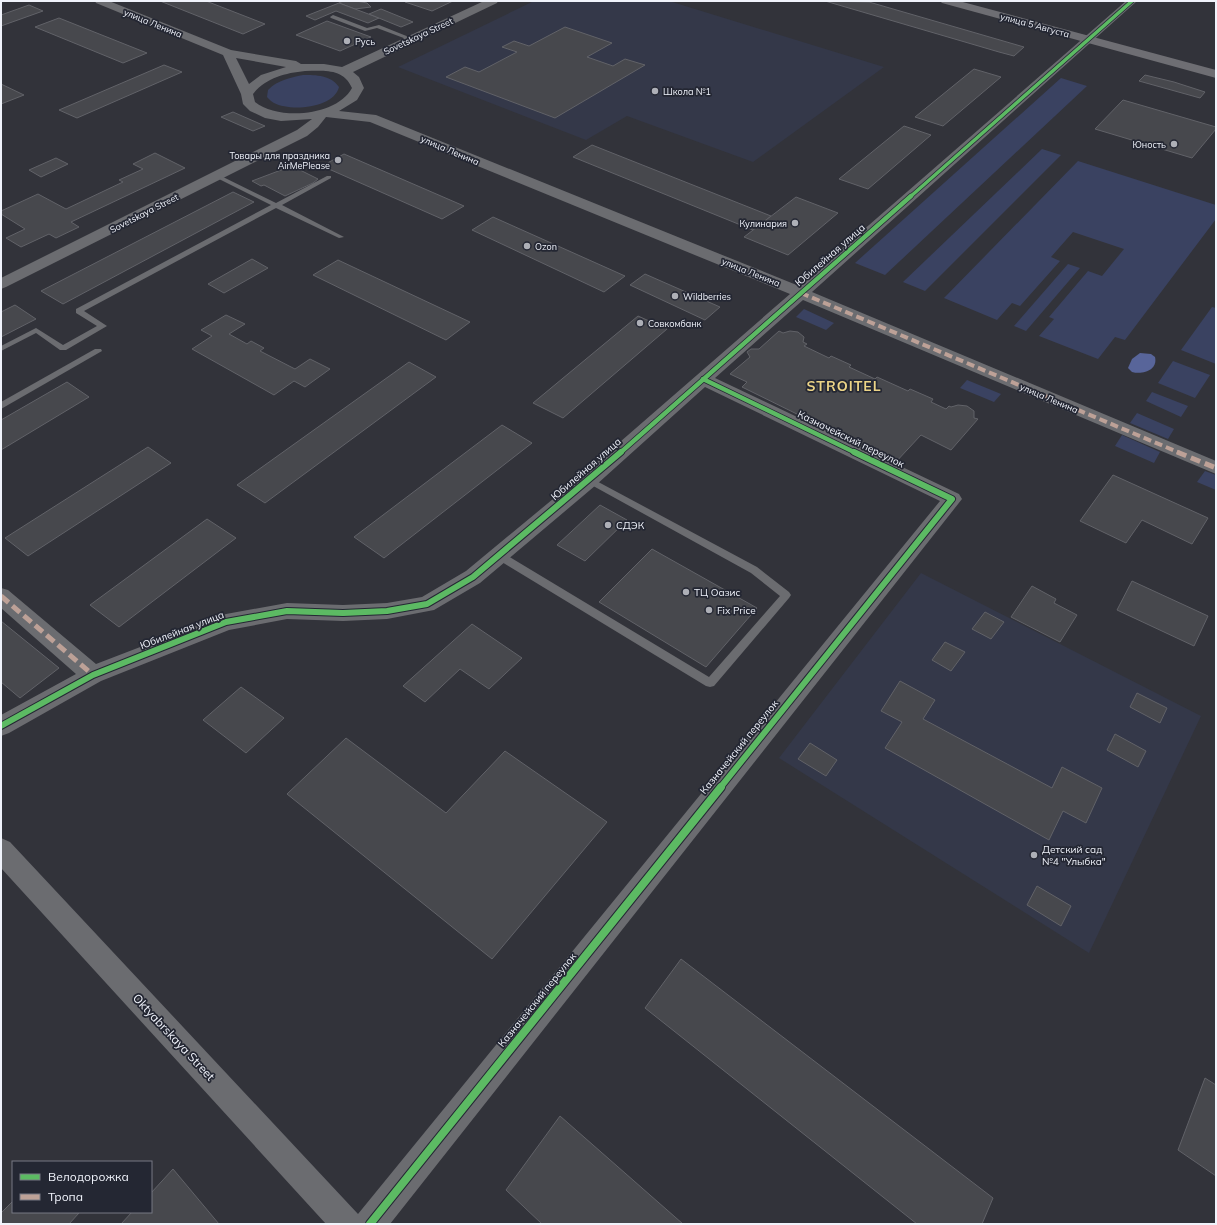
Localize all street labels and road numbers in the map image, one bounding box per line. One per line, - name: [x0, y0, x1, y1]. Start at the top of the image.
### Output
- street label: улица Ленина: [122, 6, 184, 41]
- street label: улица 5 Августа: [999, 11, 1071, 40]
- street label: Sovetskaya Street: [382, 15, 455, 58]
- street label: улица Ленина: [419, 133, 481, 168]
- street label: Sovetskaya Street: [108, 191, 180, 236]
- street label: Юбилейная улица: [792, 221, 868, 289]
- street label: улица Ленина: [720, 255, 782, 290]
- street label: улица Ленина: [1018, 381, 1080, 416]
- street label: Казначейский переулок: [796, 407, 907, 471]
- street label: Юбилейная улица: [548, 435, 624, 503]
- street label: Юбилейная улица: [138, 608, 226, 652]
- street label: Казначейский переулок: [697, 697, 781, 797]
- street label: Казначейский переулок: [495, 950, 579, 1050]
- street label: Oktyabrskaya Street: [130, 990, 218, 1084]

